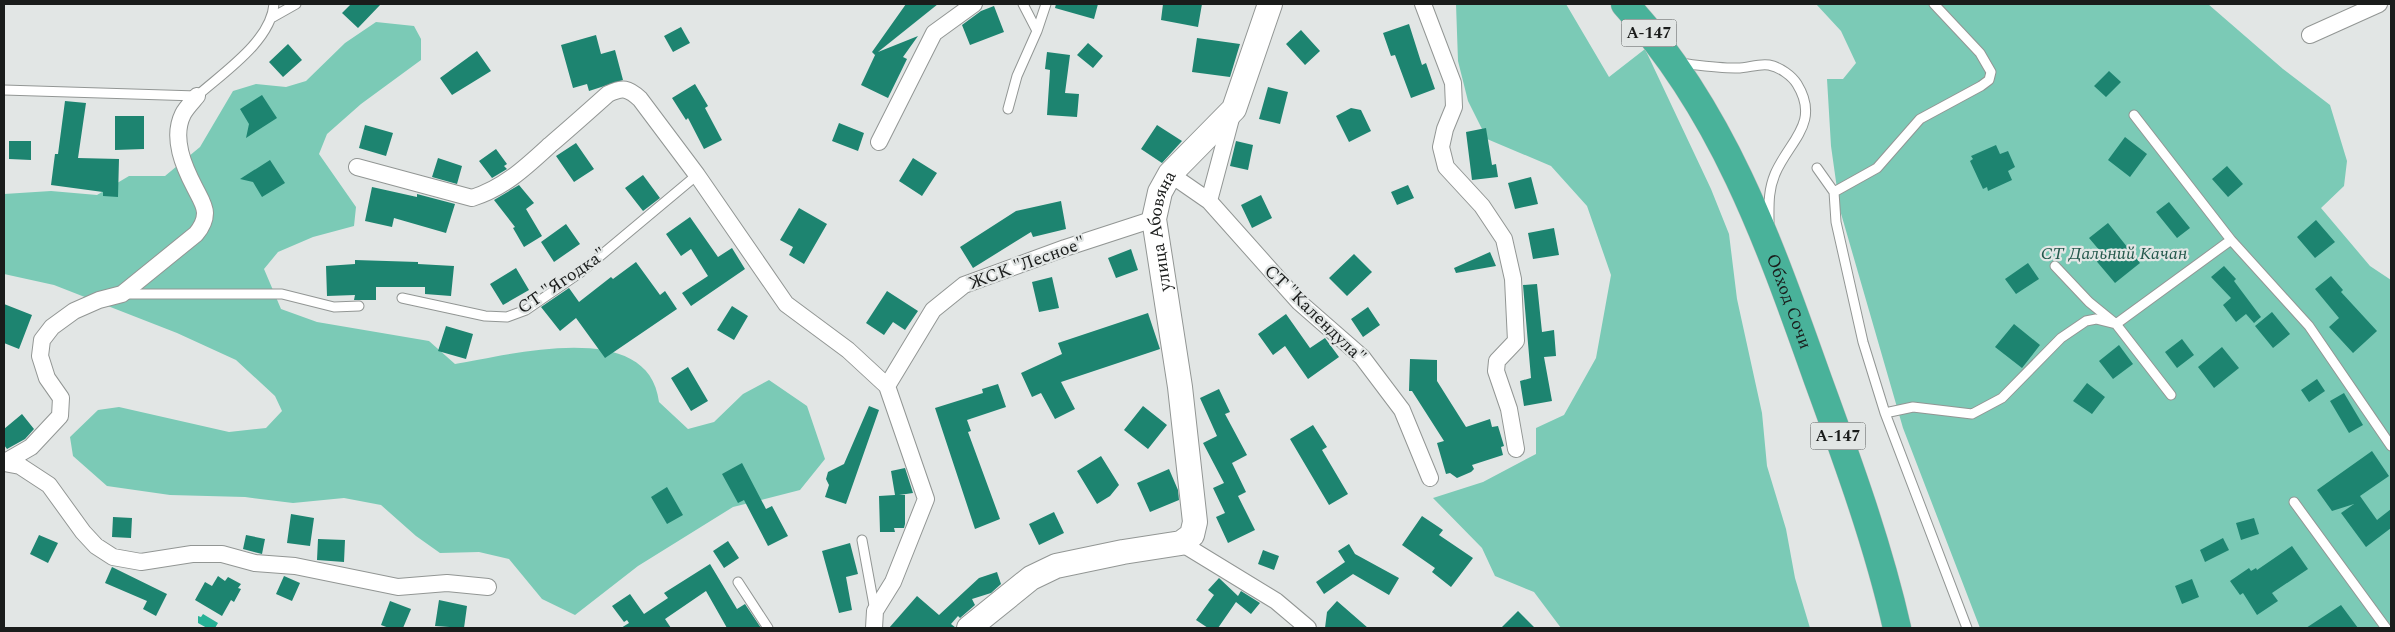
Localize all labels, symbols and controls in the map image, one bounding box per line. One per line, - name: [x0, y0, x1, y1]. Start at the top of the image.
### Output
- road number: А-147: [1622, 19, 1676, 46]
- street label: улица Абовяна: [1140, 165, 1183, 294]
- street label: ЖСК "Лесное": [965, 229, 1089, 297]
- park label: СТ Дальний Качан: [2041, 240, 2188, 267]
- street label: СТ "Ягодка": [512, 241, 612, 321]
- street label: Обход Сочи: [1759, 249, 1819, 353]
- street label: СТ "Календула": [1258, 258, 1372, 370]
- road number: А-147: [1810, 422, 1866, 450]

